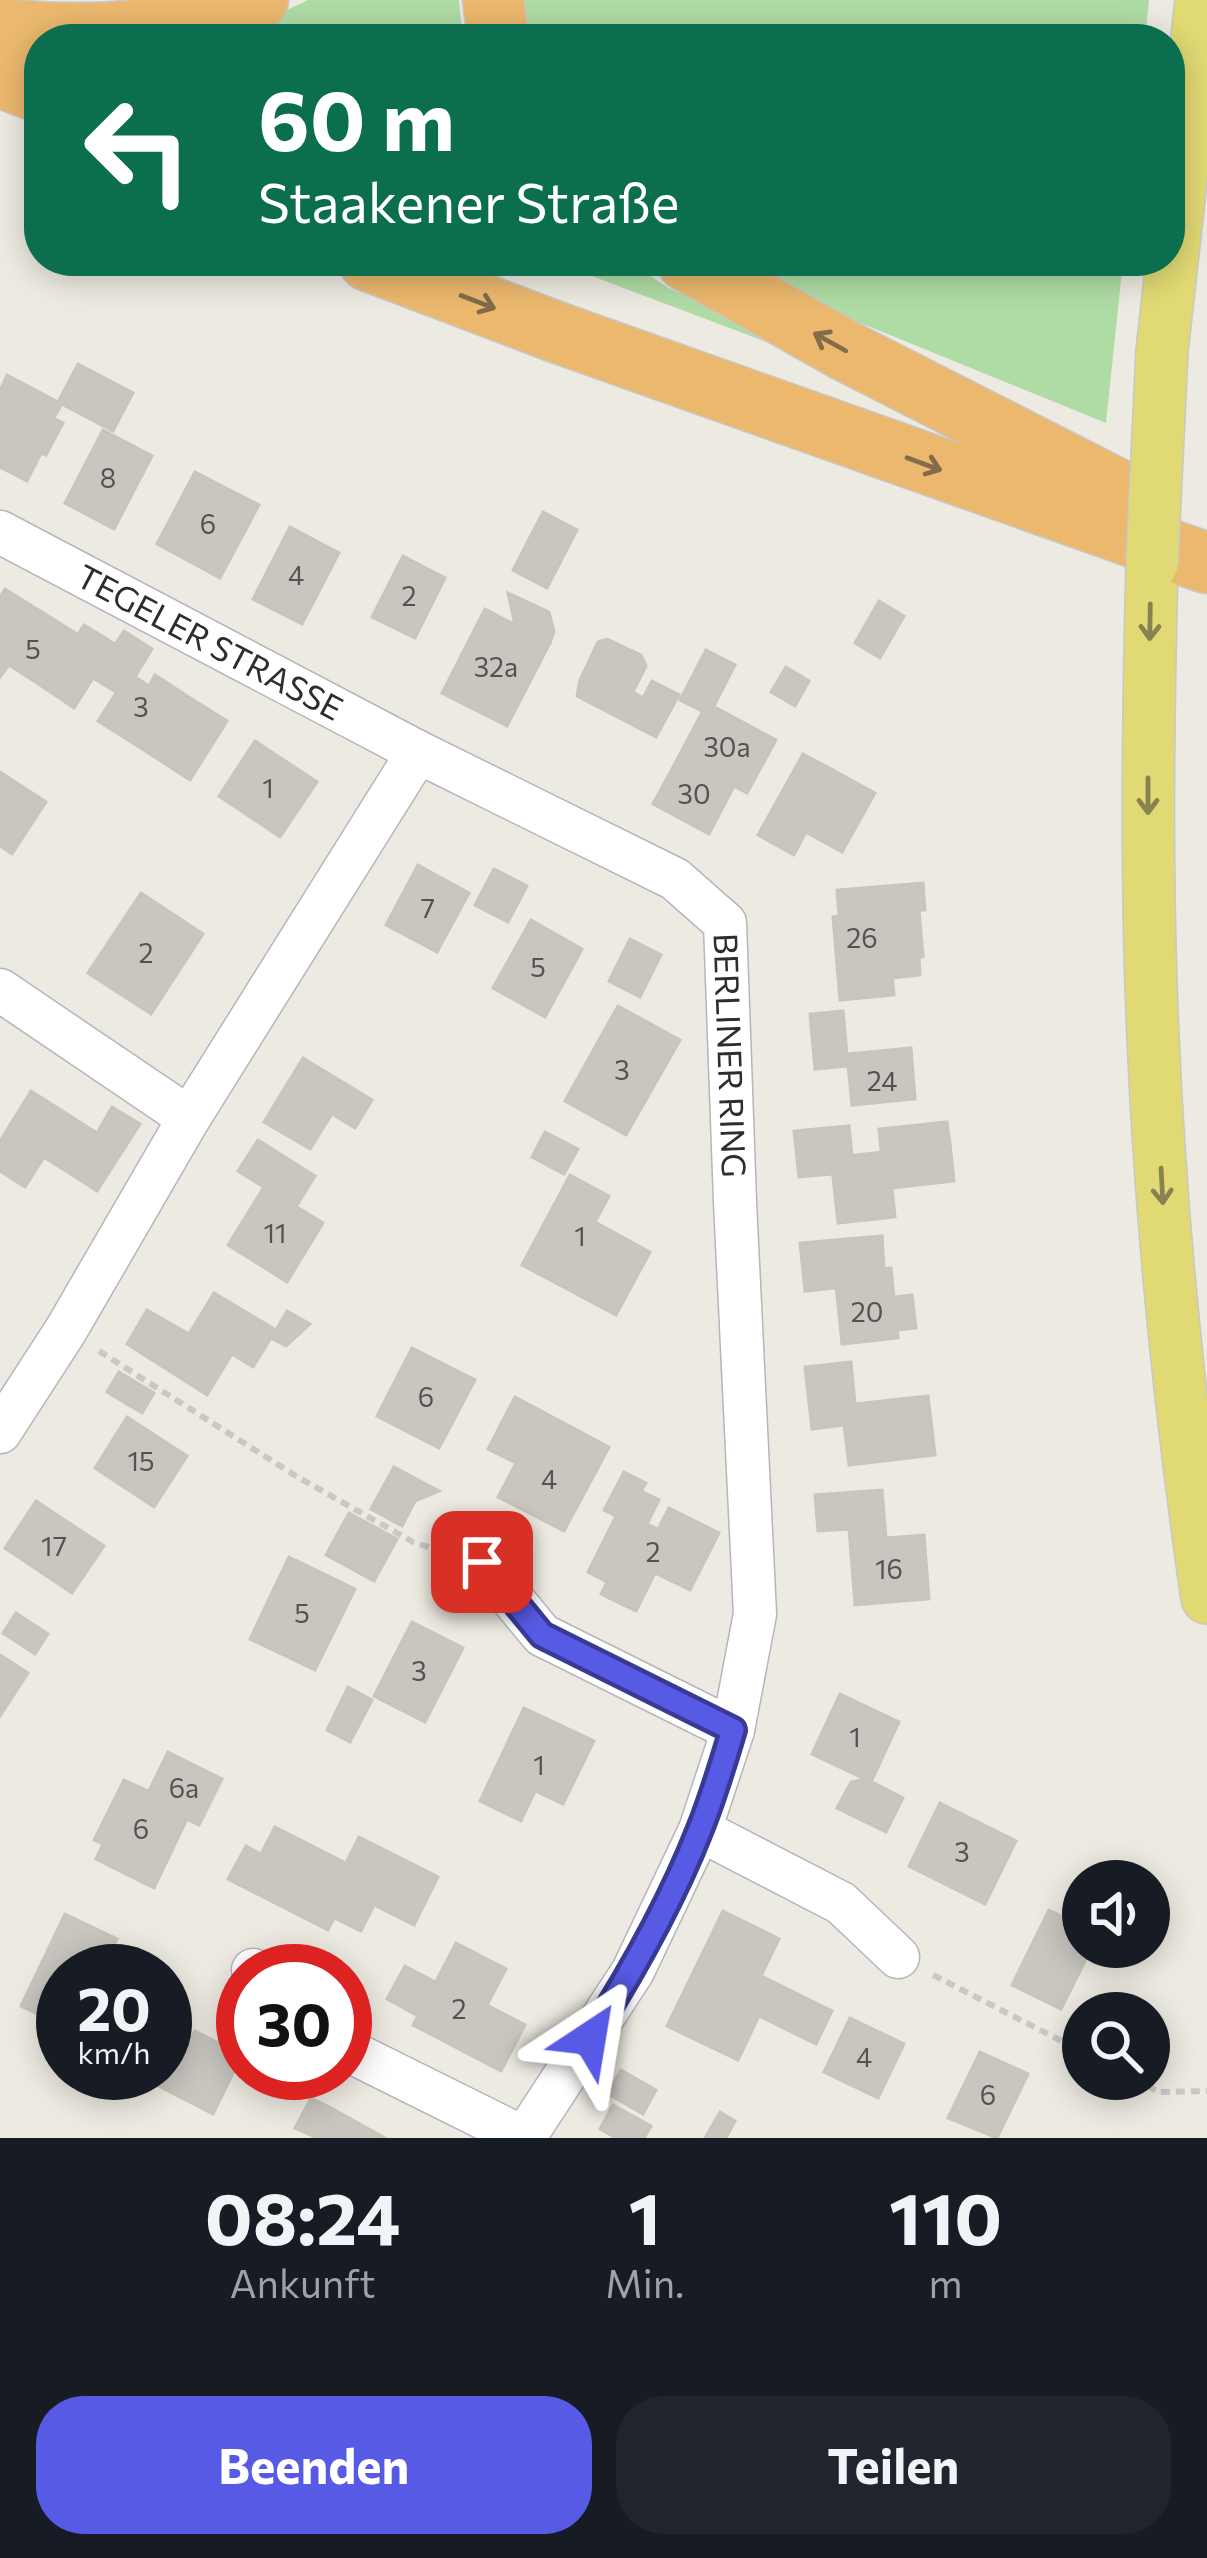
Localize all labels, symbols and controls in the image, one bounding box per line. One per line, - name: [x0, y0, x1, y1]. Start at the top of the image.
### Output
- text: 60 m: [258, 66, 455, 168]
- icon: left: [60, 72, 216, 228]
- text: Staakener Straße: [258, 168, 679, 234]
- one-way arrow: [459, 293, 496, 315]
- one-way arrow: [813, 329, 848, 353]
- one-way arrow: [905, 455, 942, 476]
- house number: 8: [100, 461, 116, 494]
- house number: 6: [200, 507, 216, 540]
- street label: TEGELER STRASSE: [70, 554, 350, 728]
- house number: 4: [288, 558, 304, 591]
- house number: 2: [402, 579, 416, 612]
- one-way arrow: [1139, 602, 1162, 641]
- house number: 5: [25, 632, 41, 665]
- house number: 32a: [474, 650, 518, 683]
- house number: 3: [133, 690, 149, 723]
- house number: 30a: [703, 730, 751, 763]
- house number: 1: [262, 771, 274, 804]
- one-way arrow: [1137, 776, 1160, 815]
- house number: 30: [677, 777, 711, 810]
- house number: 7: [421, 891, 435, 924]
- house number: 26: [846, 921, 878, 954]
- street label: BERLINER RING: [706, 932, 756, 1178]
- house number: 2: [139, 936, 153, 969]
- house number: 5: [530, 950, 546, 983]
- house number: 3: [614, 1053, 630, 1086]
- house number: 24: [867, 1064, 897, 1097]
- one-way arrow: [1150, 1166, 1173, 1205]
- house number: 11: [263, 1216, 287, 1249]
- house number: 1: [574, 1219, 586, 1252]
- house number: 20: [851, 1295, 883, 1328]
- house number: 6: [418, 1380, 434, 1413]
- house number: 15: [127, 1444, 155, 1477]
- house number: 4: [541, 1462, 557, 1495]
- pin: [431, 1511, 533, 1613]
- house number: 17: [41, 1529, 67, 1562]
- icon: arrive: [449, 1529, 515, 1595]
- house number: 2: [646, 1535, 660, 1568]
- house number: 16: [875, 1552, 903, 1585]
- house number: 5: [294, 1596, 310, 1629]
- house number: 3: [411, 1654, 427, 1687]
- house number: 1: [849, 1720, 861, 1753]
- house number: 1: [533, 1748, 545, 1781]
- house number: 6a: [169, 1771, 199, 1804]
- house number: 6: [133, 1812, 149, 1845]
- house number: 3: [954, 1835, 970, 1868]
- map controls: [1062, 1860, 1170, 2100]
- button: sound: [1062, 1860, 1170, 1968]
- speed limit sign: 30: [216, 1944, 372, 2100]
- text: 20: [77, 1970, 151, 2043]
- position arrow: [527, 1975, 653, 2101]
- house number: 2: [452, 1992, 466, 2025]
- button: search: [1062, 1992, 1170, 2100]
- text: km/h: [78, 2033, 150, 2070]
- house number: 4: [856, 2040, 872, 2073]
- house number: 6: [980, 2078, 996, 2111]
- text: 08:24: [205, 2172, 400, 2260]
- text: 1: [628, 2172, 661, 2260]
- text: 110: [889, 2172, 1002, 2260]
- text: Ankunft: [230, 2258, 376, 2306]
- text: Min.: [605, 2258, 684, 2306]
- text: m: [929, 2258, 963, 2306]
- button: Beenden: [36, 2396, 592, 2534]
- button: Teilen: [616, 2396, 1171, 2534]

